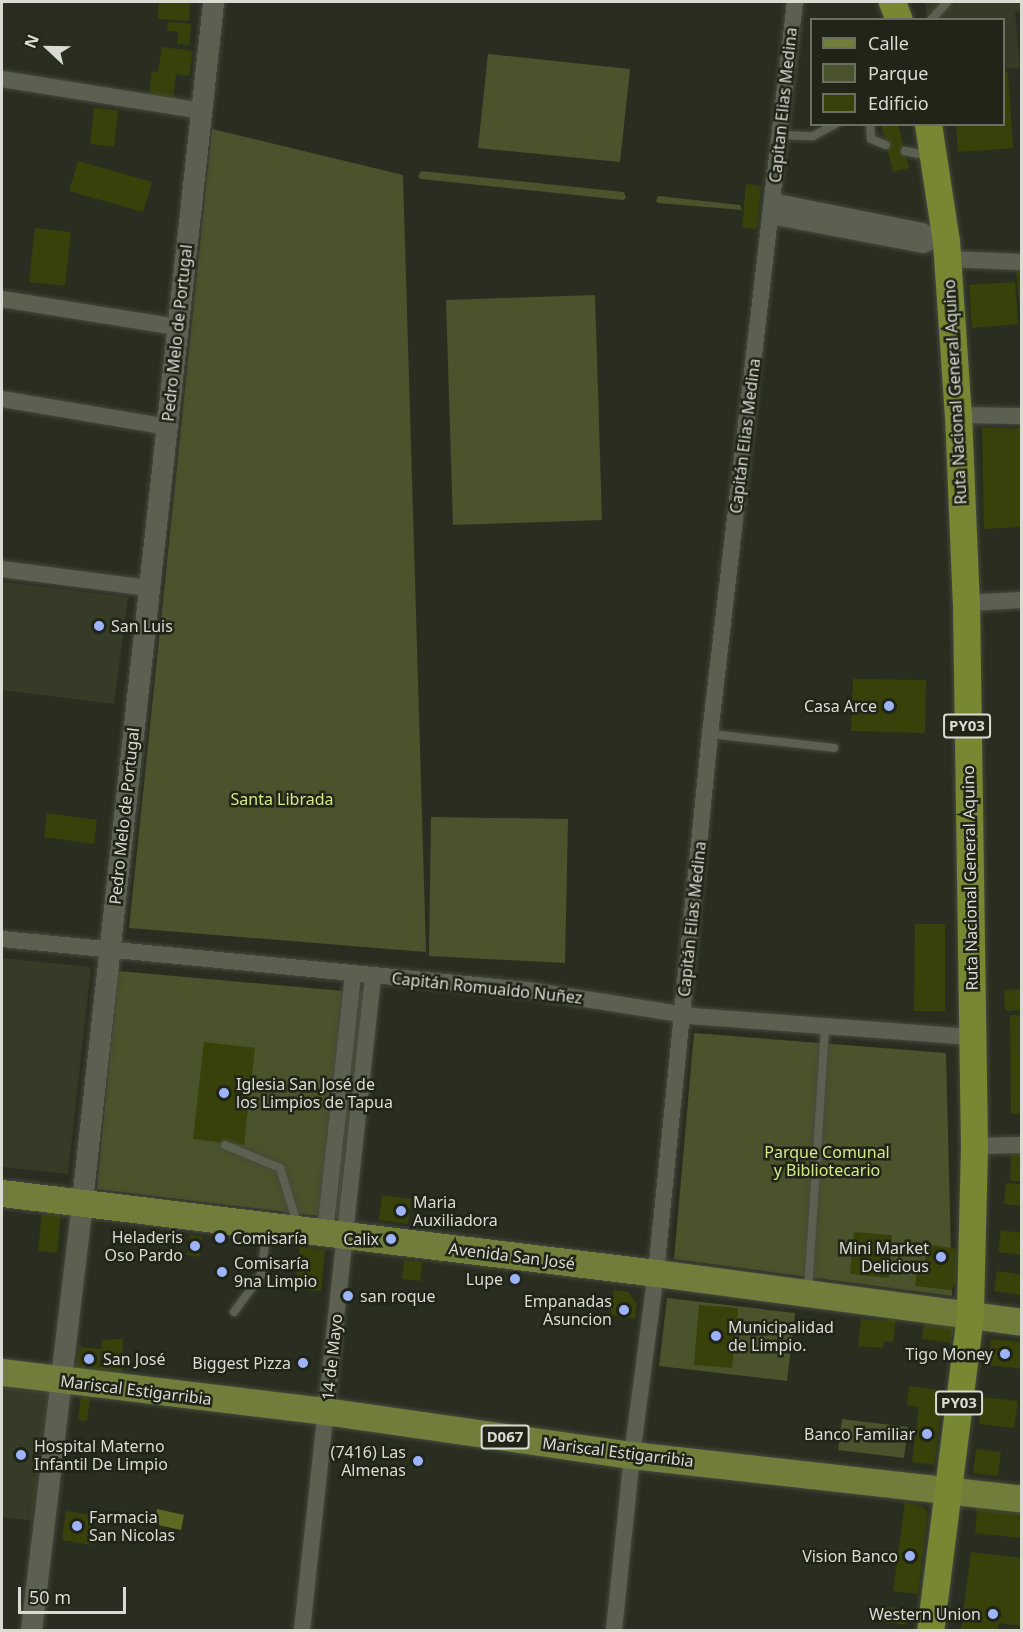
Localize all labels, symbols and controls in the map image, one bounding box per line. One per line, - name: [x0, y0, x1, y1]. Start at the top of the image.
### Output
- north arrow: [18, 18, 78, 78]
- legend: [810, 18, 1005, 126]
- street label: Capitan Elias Medina: [765, 26, 801, 184]
- text: N: [19, 31, 44, 51]
- text: Calle: [868, 31, 909, 55]
- text: Parque: [868, 61, 928, 85]
- text: Edificio: [868, 91, 929, 115]
- street label: Pedro Melo de Portugal: [158, 244, 196, 422]
- street label: Ruta Nacional General Aquino: [940, 279, 970, 505]
- street label: Capitán Elias Medina: [726, 357, 764, 515]
- place label: San Luis: [111, 616, 173, 636]
- marker: San Luis: [92, 619, 106, 633]
- place label: Casa Arce: [804, 696, 877, 716]
- marker: Casa Arce: [882, 699, 896, 713]
- road number: PY03: [943, 714, 991, 738]
- street label: Pedro Melo de Portugal: [105, 727, 143, 905]
- street label: Ruta Nacional General Aquino: [958, 765, 982, 991]
- park label: Santa Librada: [231, 789, 333, 809]
- street label: Capitán Elias Medina: [674, 840, 710, 998]
- street label: Capitán Romualdo Nuñez: [391, 968, 583, 1008]
- place label: Iglesia San José de los Limpios de Tapua: [236, 1074, 393, 1112]
- marker: Iglesia San José de los Limpios de Tapua: [217, 1086, 231, 1100]
- park label: Parque Comunal y Bibliotecario: [764, 1142, 890, 1180]
- place label: Maria Auxiliadora: [413, 1192, 498, 1230]
- marker: Maria Auxiliadora: [394, 1204, 408, 1218]
- place label: Heladeris Oso Pardo: [105, 1227, 183, 1265]
- place label: Comisaría: [232, 1228, 307, 1248]
- place label: Calix: [343, 1229, 379, 1249]
- marker: Comisaría: [213, 1231, 227, 1245]
- marker: Calix: [384, 1232, 398, 1246]
- place label: Mini Market Delicious: [839, 1238, 929, 1276]
- marker: Heladeris Oso Pardo: [188, 1239, 202, 1253]
- street label: Avenida San José: [448, 1239, 576, 1273]
- marker: Mini Market Delicious: [934, 1250, 948, 1264]
- place label: Comisaría 9na Limpio: [234, 1253, 317, 1291]
- marker: Comisaría 9na Limpio: [215, 1265, 229, 1279]
- place label: Lupe: [466, 1269, 503, 1289]
- marker: Lupe: [508, 1272, 522, 1286]
- place label: san roque: [360, 1286, 435, 1306]
- marker: san roque: [341, 1289, 355, 1303]
- place label: Empanadas Asuncion: [524, 1291, 612, 1329]
- marker: Empanadas Asuncion: [617, 1303, 631, 1317]
- street label: 14 de Mayo: [318, 1313, 346, 1401]
- place label: Municipalidad de Limpio.: [728, 1317, 834, 1355]
- marker: Municipalidad de Limpio.: [709, 1329, 723, 1343]
- place label: Tigo Money: [905, 1344, 993, 1364]
- marker: Tigo Money: [998, 1347, 1012, 1361]
- place label: San José: [103, 1349, 166, 1369]
- marker: San José: [80, 1350, 98, 1368]
- place label: Biggest Pizza: [192, 1353, 291, 1373]
- marker: Biggest Pizza: [296, 1356, 310, 1370]
- street label: Mariscal Estigarribia: [59, 1371, 213, 1409]
- road number: PY03: [935, 1391, 983, 1415]
- place label: Banco Familiar: [804, 1424, 915, 1444]
- road number: D067: [480, 1425, 530, 1449]
- marker: Banco Familiar: [920, 1427, 934, 1441]
- street label: Mariscal Estigarribia: [541, 1433, 695, 1471]
- place label: Hospital Materno Infantil De Limpio: [34, 1436, 168, 1474]
- place label: (7416) Las Almenas: [331, 1442, 406, 1480]
- marker: Hospital Materno Infantil De Limpio: [12, 1446, 30, 1464]
- marker: (7416) Las Almenas: [411, 1454, 425, 1468]
- place label: Farmacia San Nicolas: [89, 1507, 175, 1545]
- marker: Farmacia San Nicolas: [70, 1519, 84, 1533]
- place label: Vision Banco: [802, 1546, 898, 1566]
- marker: Vision Banco: [903, 1549, 917, 1563]
- scale bar: [21, 1575, 129, 1613]
- text: 50 m: [29, 1585, 71, 1609]
- place label: Western Union: [869, 1604, 981, 1624]
- marker: Western Union: [986, 1607, 1000, 1621]

